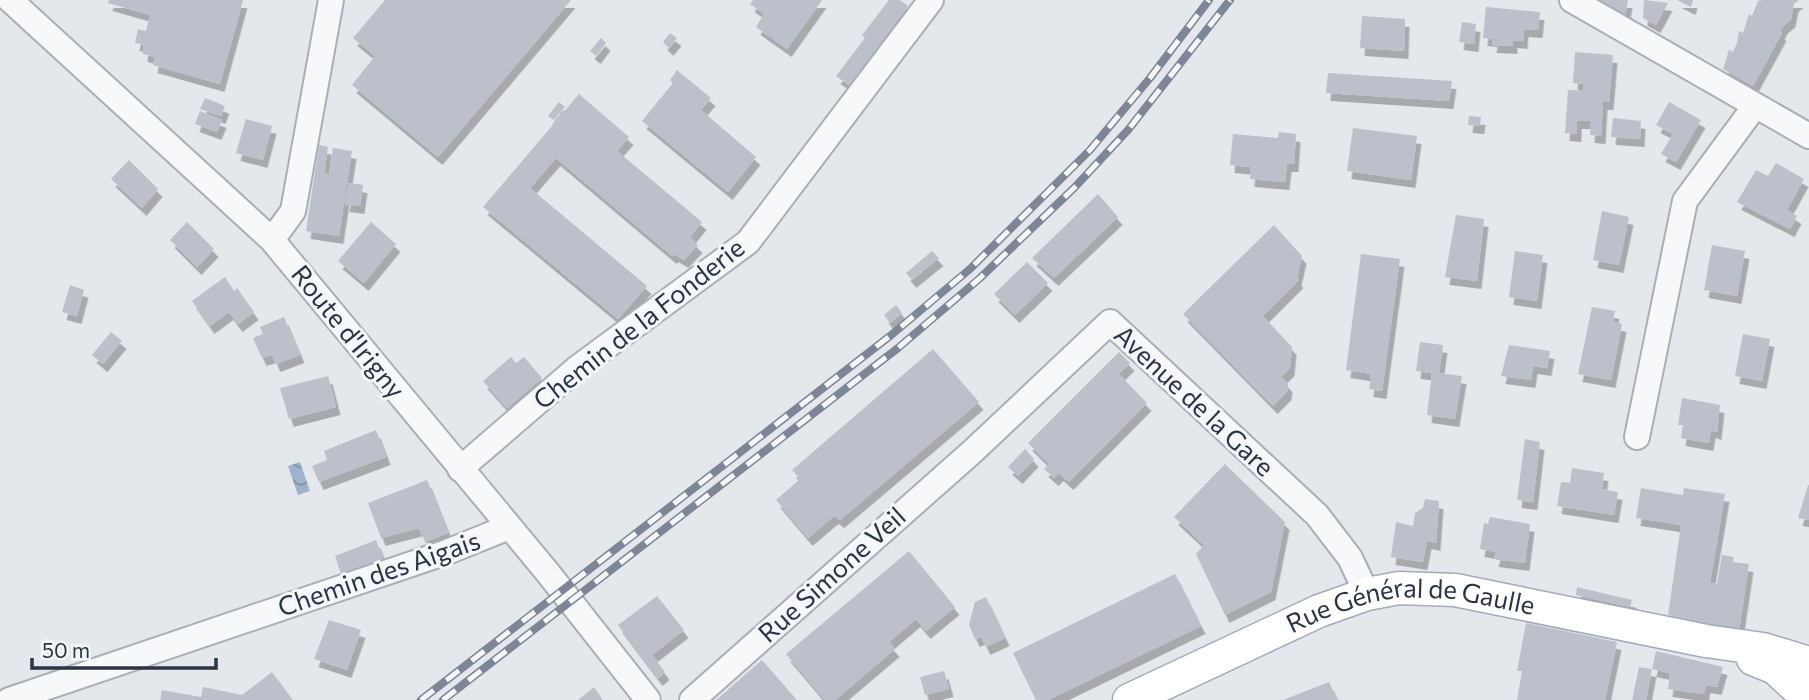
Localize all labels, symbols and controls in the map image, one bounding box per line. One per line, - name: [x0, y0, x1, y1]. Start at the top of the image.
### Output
- street label: Chemin de la Fonderie: [527, 231, 750, 415]
- street label: Route d'Irigny: [286, 258, 412, 404]
- street label: Avenue de la Gare: [1109, 318, 1281, 482]
- street label: Rue Simone Veil: [751, 500, 911, 648]
- street label: Chemin des Aigais: [273, 523, 484, 622]
- street label: Rue Général de Gaulle: [1281, 571, 1538, 638]
- scale bar: [32, 626, 215, 670]
- text: 50 m: [42, 637, 90, 662]

